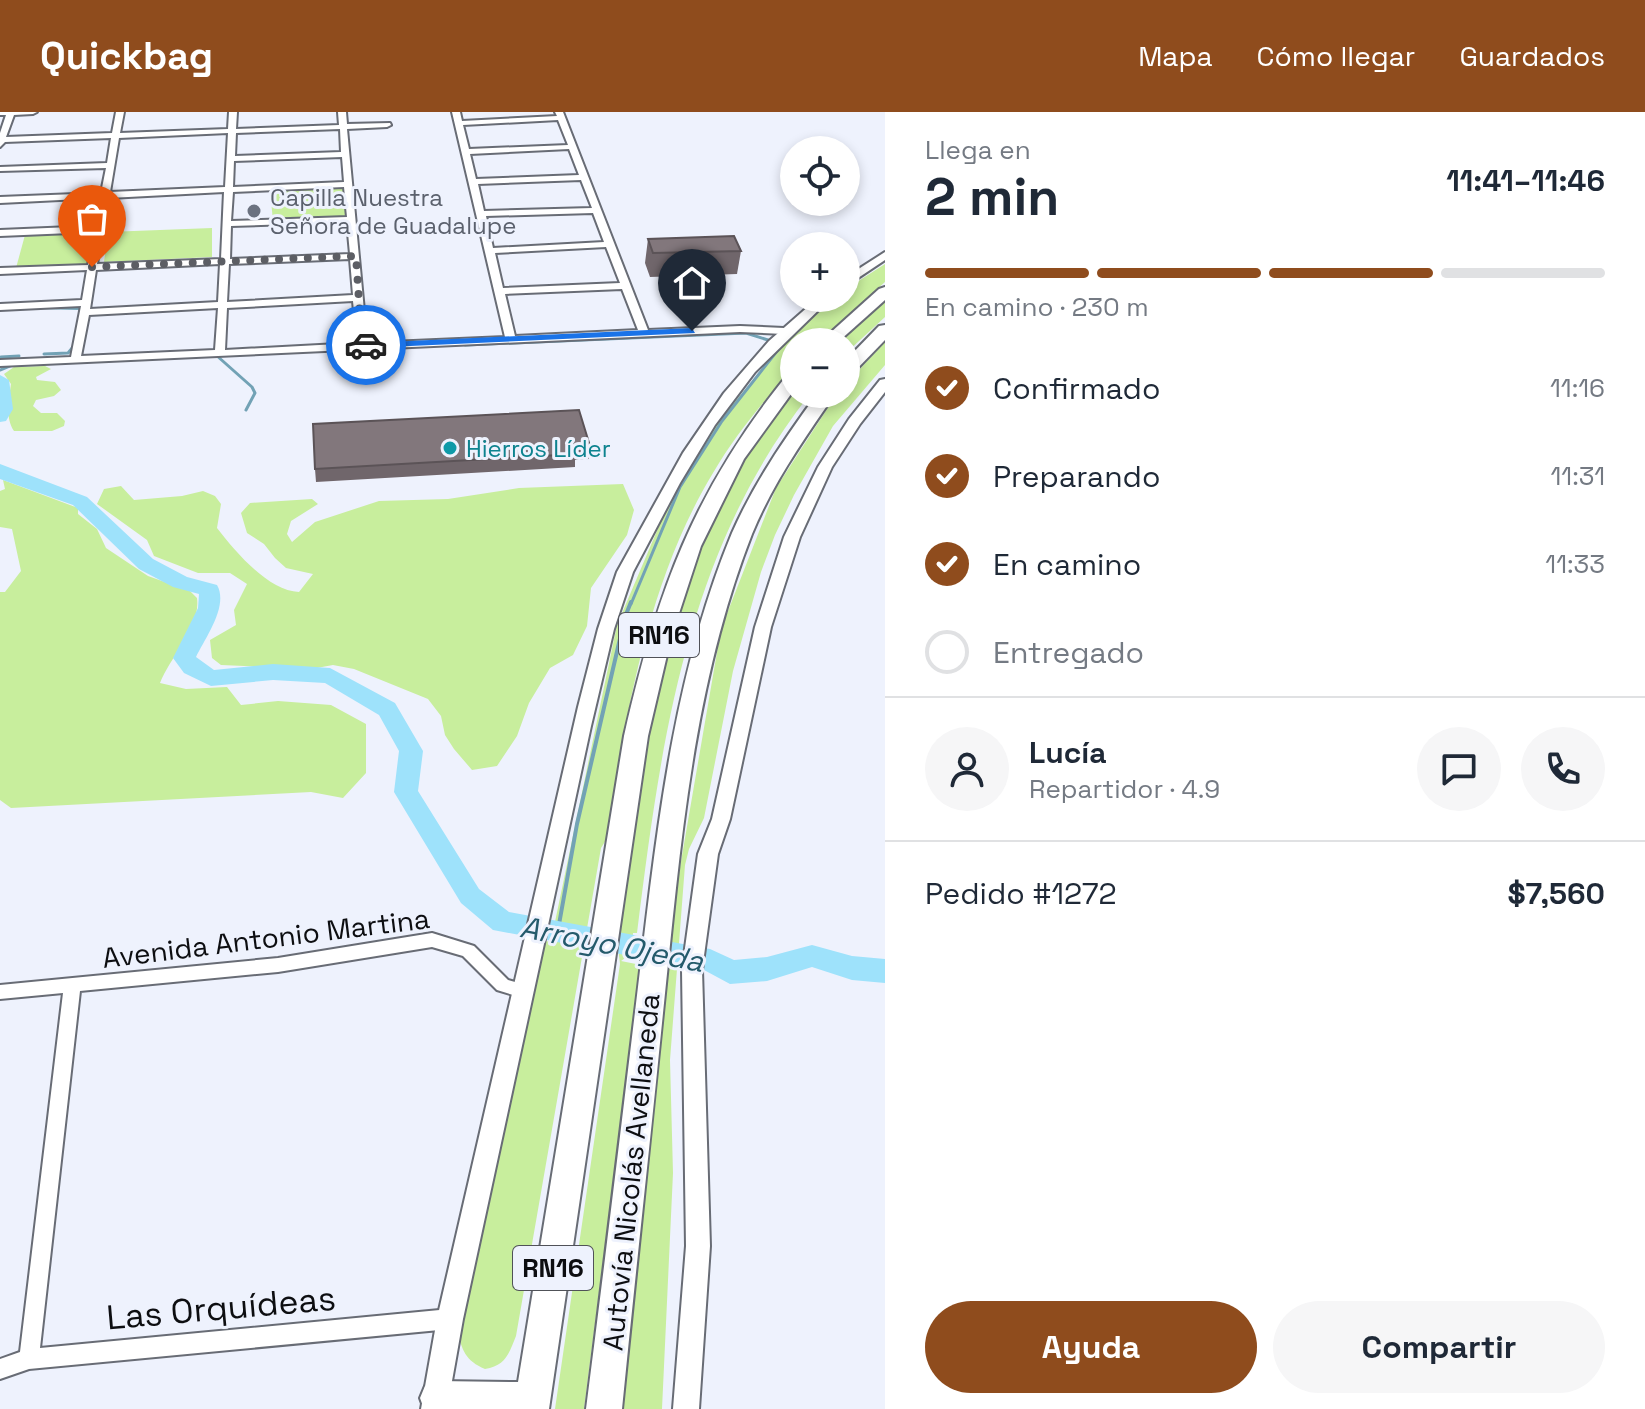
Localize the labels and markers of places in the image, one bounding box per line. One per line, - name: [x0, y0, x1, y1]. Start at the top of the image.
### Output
- place label: Capilla Nuestra Señora de Guadalupe: [270, 182, 516, 241]
- pin: [58, 185, 126, 267]
- marker: Capilla Nuestra Señora de Guadalupe: [245, 202, 263, 220]
- pin: [658, 249, 726, 331]
- place label: Hierros Líder: [466, 433, 611, 464]
- marker: Hierros Líder: [441, 439, 459, 457]

